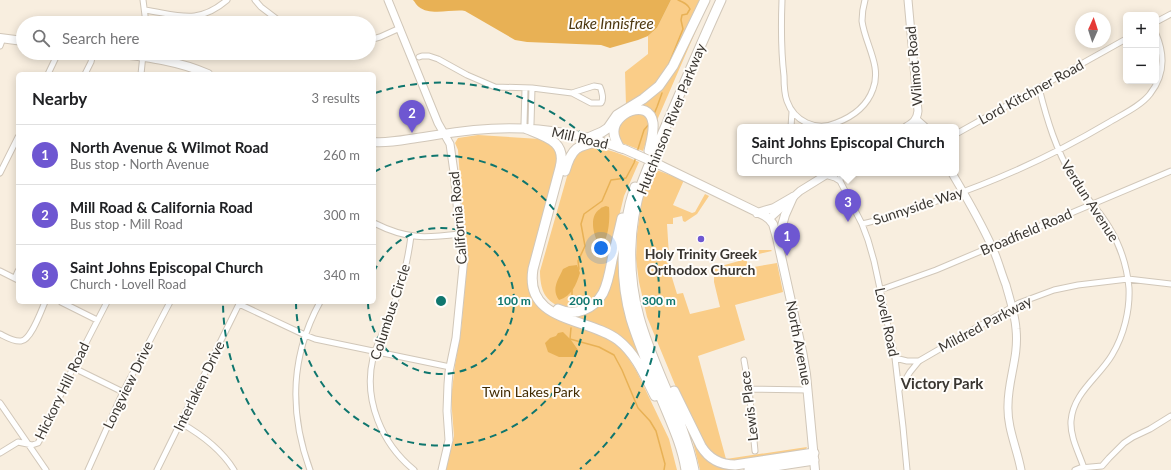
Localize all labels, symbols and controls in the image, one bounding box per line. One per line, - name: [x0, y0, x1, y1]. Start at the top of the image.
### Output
- north arrow: [1075, 12, 1111, 48]
- map controls: [1123, 12, 1159, 84]
- button: +: [1123, 12, 1159, 48]
- water label: Lake Innisfree: [568, 14, 654, 32]
- search box: [16, 16, 376, 60]
- street label: Wilmot Road: [902, 25, 925, 107]
- icon: search: [30, 27, 52, 49]
- text: Search here: [62, 29, 139, 47]
- street label: Hutchinson River Parkway: [632, 40, 709, 197]
- button: −: [1123, 48, 1159, 84]
- street label: Lord Kitchner Road: [975, 56, 1086, 128]
- text: Nearby: [32, 88, 87, 109]
- text: 3 results: [312, 90, 360, 106]
- pin: 2: [399, 100, 425, 133]
- street label: Mill Road: [550, 123, 610, 152]
- popup: [737, 124, 959, 176]
- text: Saint Johns Episcopal Church: [751, 133, 945, 151]
- text: North Avenue & Wilmot Road: [70, 138, 269, 156]
- text: 1: [41, 147, 49, 163]
- text: 260 m: [323, 147, 360, 163]
- text: Church: [751, 151, 793, 167]
- text: Bus stop · North Avenue: [70, 156, 209, 172]
- street label: Verdun Avenue: [1058, 157, 1123, 245]
- street label: California Road: [445, 171, 470, 265]
- street label: Sunnyside Way: [871, 183, 966, 228]
- pin: 3: [835, 189, 861, 222]
- text: Mill Road & California Road: [70, 198, 253, 216]
- street label: Broadfield Road: [978, 205, 1074, 258]
- text: 2: [41, 207, 49, 223]
- text: 300 m: [323, 207, 360, 223]
- text: Bus stop · Mill Road: [70, 216, 183, 232]
- pin: 1: [774, 223, 800, 256]
- marker: Holy Trinity Greek Orthodox Church: [696, 234, 706, 244]
- your location: [591, 238, 611, 258]
- place label: Holy Trinity Greek Orthodox Church: [645, 245, 758, 278]
- text: Saint Johns Episcopal Church: [70, 258, 263, 276]
- street label: Columbus Circle: [366, 262, 413, 362]
- text: 3: [41, 267, 49, 283]
- text: 340 m: [323, 267, 360, 283]
- text: Church · Lovell Road: [70, 276, 186, 292]
- street label: Lovell Road: [872, 286, 903, 358]
- street label: Mildred Parkway: [935, 291, 1035, 355]
- text: 100 m: [497, 293, 531, 308]
- text: 200 m: [569, 293, 603, 308]
- text: 300 m: [642, 293, 676, 308]
- centre of rings: [434, 294, 448, 308]
- street label: North Avenue: [783, 299, 816, 387]
- street label: Longview Drive: [99, 338, 156, 431]
- street label: Interlaken Drive: [169, 338, 228, 434]
- street label: Hickory Hill Road: [31, 339, 92, 442]
- street label: Lewis Place: [736, 370, 761, 442]
- district label: Victory Park: [900, 374, 984, 392]
- park label: Twin Lakes Park: [482, 383, 581, 400]

